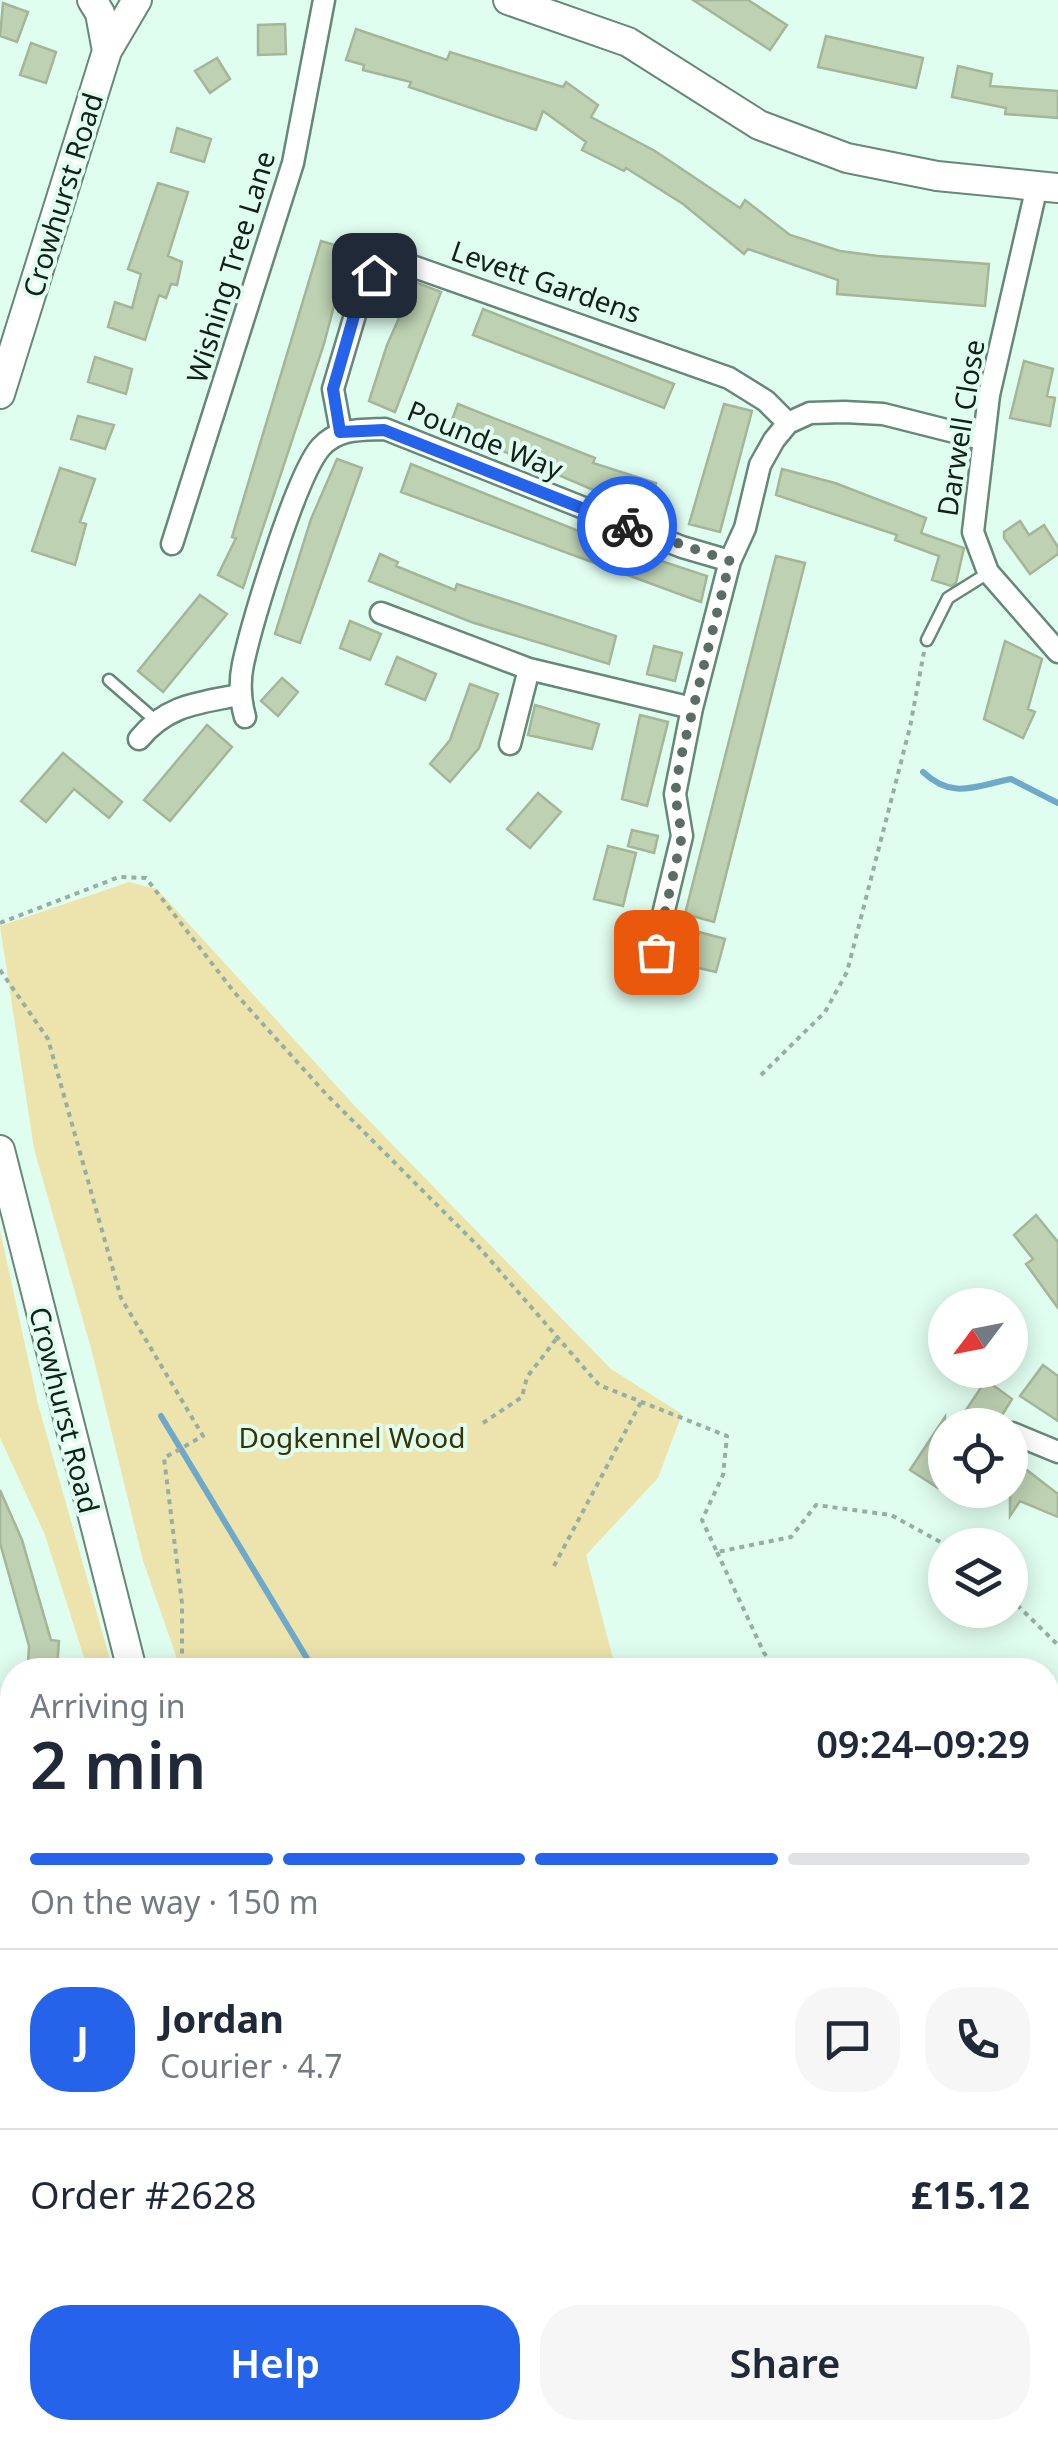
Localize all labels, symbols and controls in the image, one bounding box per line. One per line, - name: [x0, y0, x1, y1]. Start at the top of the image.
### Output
- street label: Crowhurst Road: [13, 88, 111, 301]
- street label: Wishing Tree Lane: [177, 146, 283, 387]
- street label: Levett Gardens: [446, 231, 646, 331]
- pin: [332, 233, 417, 318]
- icon: home: [347, 248, 402, 303]
- street label: Darwell Close: [927, 337, 993, 519]
- street label: Pounde Way: [402, 391, 569, 488]
- courier: [577, 476, 677, 576]
- icon: bike: [600, 499, 655, 554]
- pin: [614, 910, 699, 995]
- icon: bag: [629, 925, 684, 980]
- north arrow: [928, 1288, 1028, 1388]
- map controls: [928, 1288, 1028, 1628]
- street label: Crowhurst Road: [21, 1303, 109, 1517]
- button: locate: [928, 1408, 1028, 1508]
- park label: Dogkennel Wood: [239, 1418, 465, 1456]
- button: layers: [928, 1528, 1028, 1628]
- text: Arriving in: [30, 1684, 185, 1727]
- text: 09:24–09:29: [816, 1717, 1030, 1769]
- text: 2 min: [30, 1720, 206, 1808]
- text: On the way · 150 m: [30, 1880, 319, 1923]
- button: chat: [795, 1987, 900, 2092]
- button: phone: [925, 1987, 1030, 2092]
- text: Jordan: [160, 1992, 284, 2044]
- text: J: [76, 2013, 89, 2065]
- text: Courier · 4.7: [160, 2044, 343, 2087]
- text: Order #2628: [30, 2168, 256, 2220]
- text: £15.12: [911, 2168, 1030, 2220]
- button: Help: [30, 2305, 520, 2420]
- button: Share: [540, 2305, 1030, 2420]

